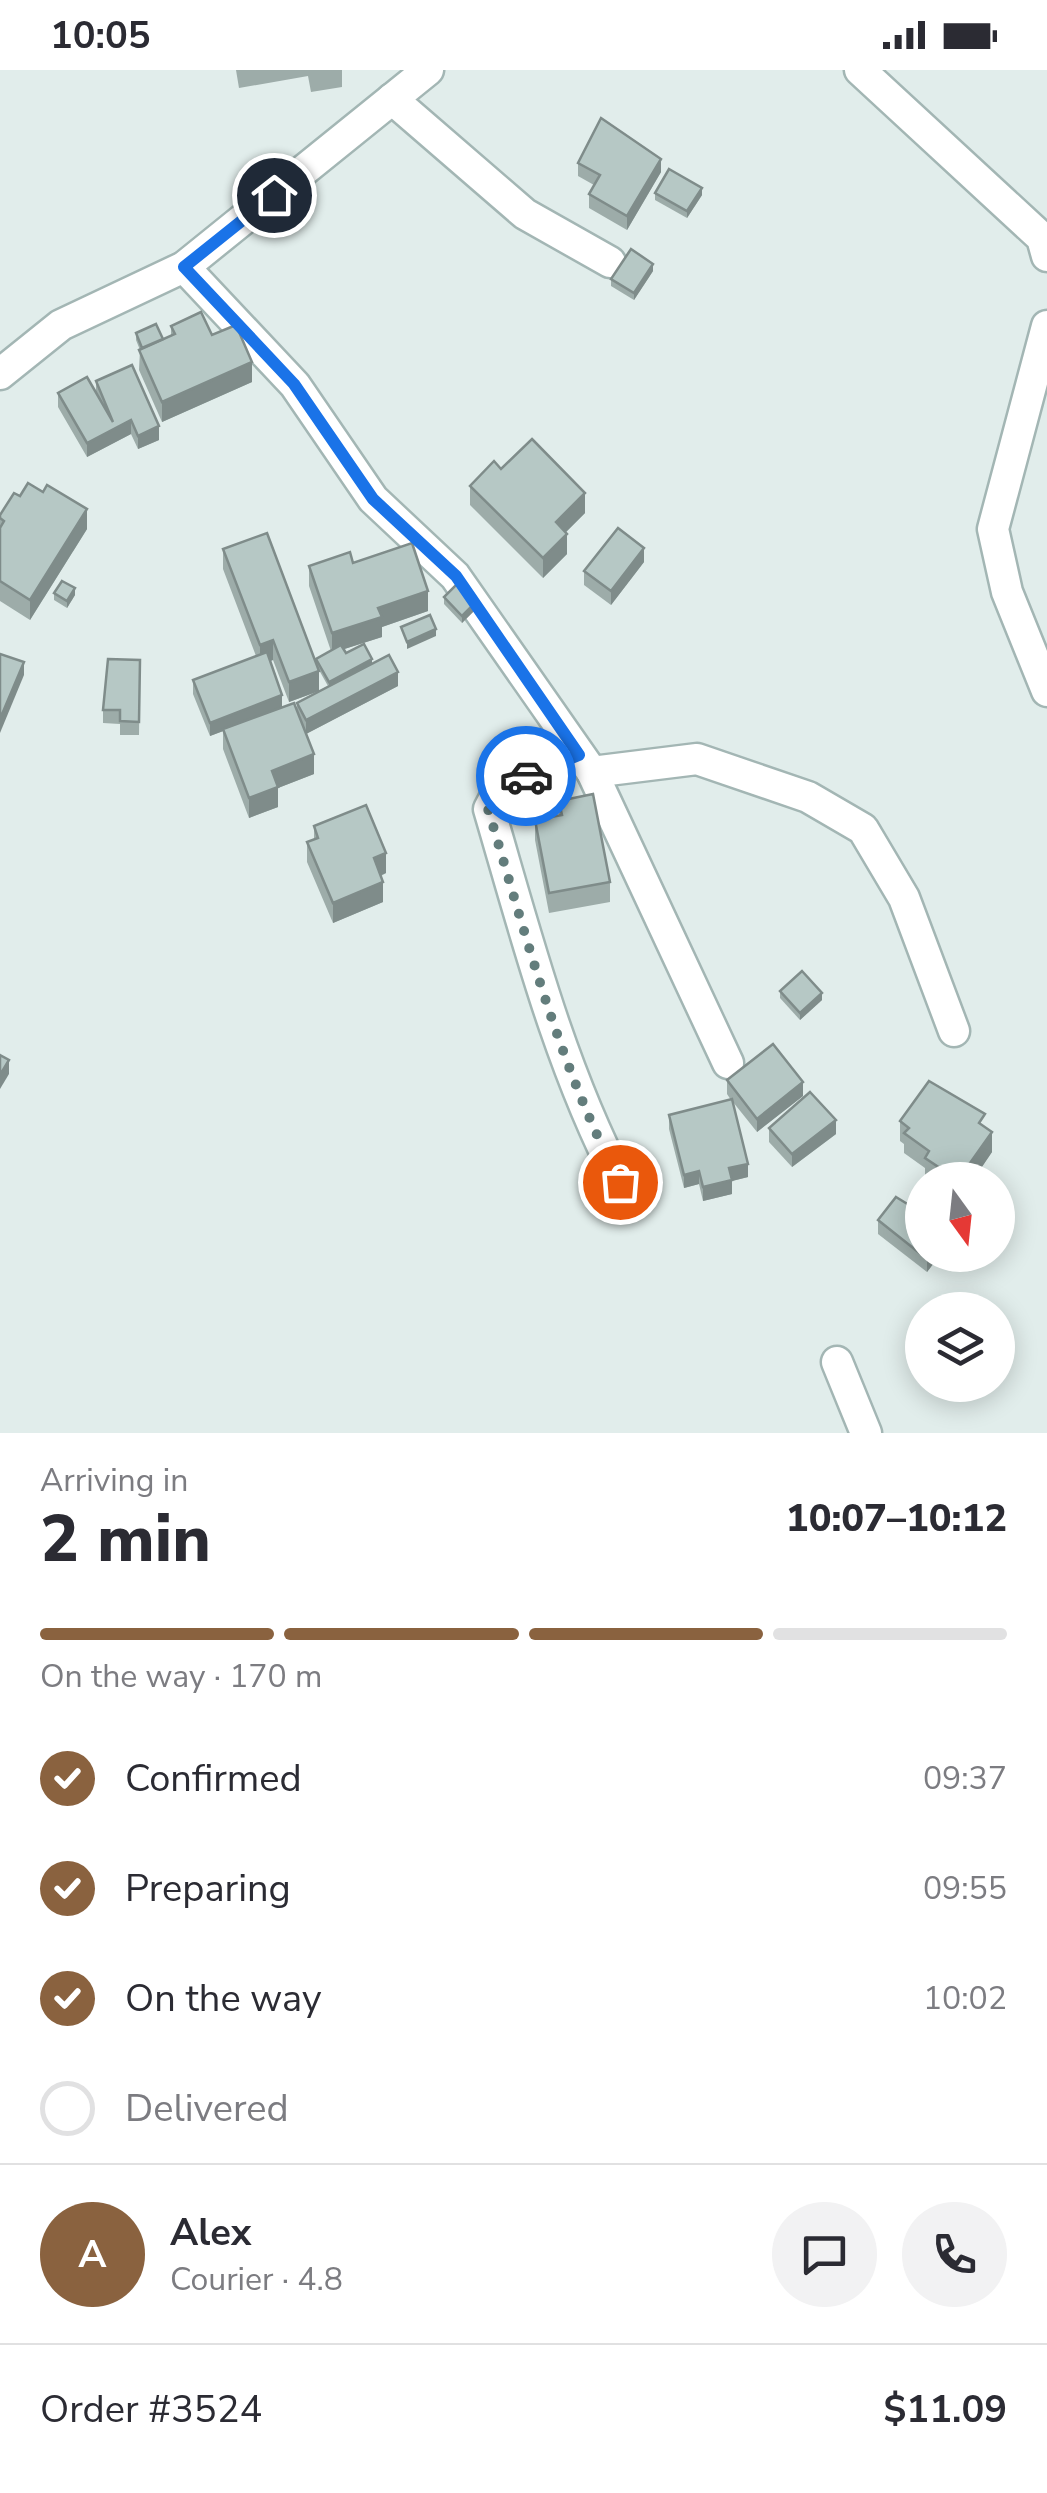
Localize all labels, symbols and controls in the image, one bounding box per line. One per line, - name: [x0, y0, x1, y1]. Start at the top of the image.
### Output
- text: 10:05: [50, 10, 151, 61]
- pin: [232, 153, 317, 238]
- icon: home: [247, 168, 302, 223]
- courier: [476, 726, 576, 826]
- icon: car: [499, 749, 554, 804]
- pin: [578, 1140, 663, 1225]
- icon: bag: [593, 1155, 648, 1210]
- north arrow: [905, 1162, 1015, 1272]
- map controls: [905, 1162, 1015, 1402]
- button: layers: [905, 1292, 1015, 1402]
- text: Arriving in: [40, 1459, 188, 1502]
- text: 10:07–10:12: [786, 1493, 1007, 1544]
- text: 2 min: [40, 1495, 211, 1584]
- text: On the way · 170 m: [40, 1655, 322, 1698]
- icon: check: [40, 1751, 95, 1806]
- text: Confirmed: [125, 1753, 302, 1804]
- text: 09:37: [923, 1757, 1007, 1800]
- icon: check: [40, 1861, 95, 1916]
- text: Preparing: [125, 1863, 291, 1914]
- text: 09:55: [923, 1867, 1007, 1910]
- icon: check: [40, 1971, 95, 2026]
- text: On the way: [125, 1973, 321, 2024]
- text: 10:02: [923, 1977, 1007, 2020]
- text: Delivered: [125, 2083, 289, 2134]
- button: chat: [772, 2202, 877, 2307]
- button: phone: [902, 2202, 1007, 2307]
- text: Alex: [170, 2207, 251, 2258]
- text: A: [78, 2229, 107, 2280]
- text: Courier · 4.8: [170, 2258, 343, 2301]
- text: Order #3524: [40, 2384, 262, 2435]
- text: $11.09: [884, 2384, 1007, 2435]

